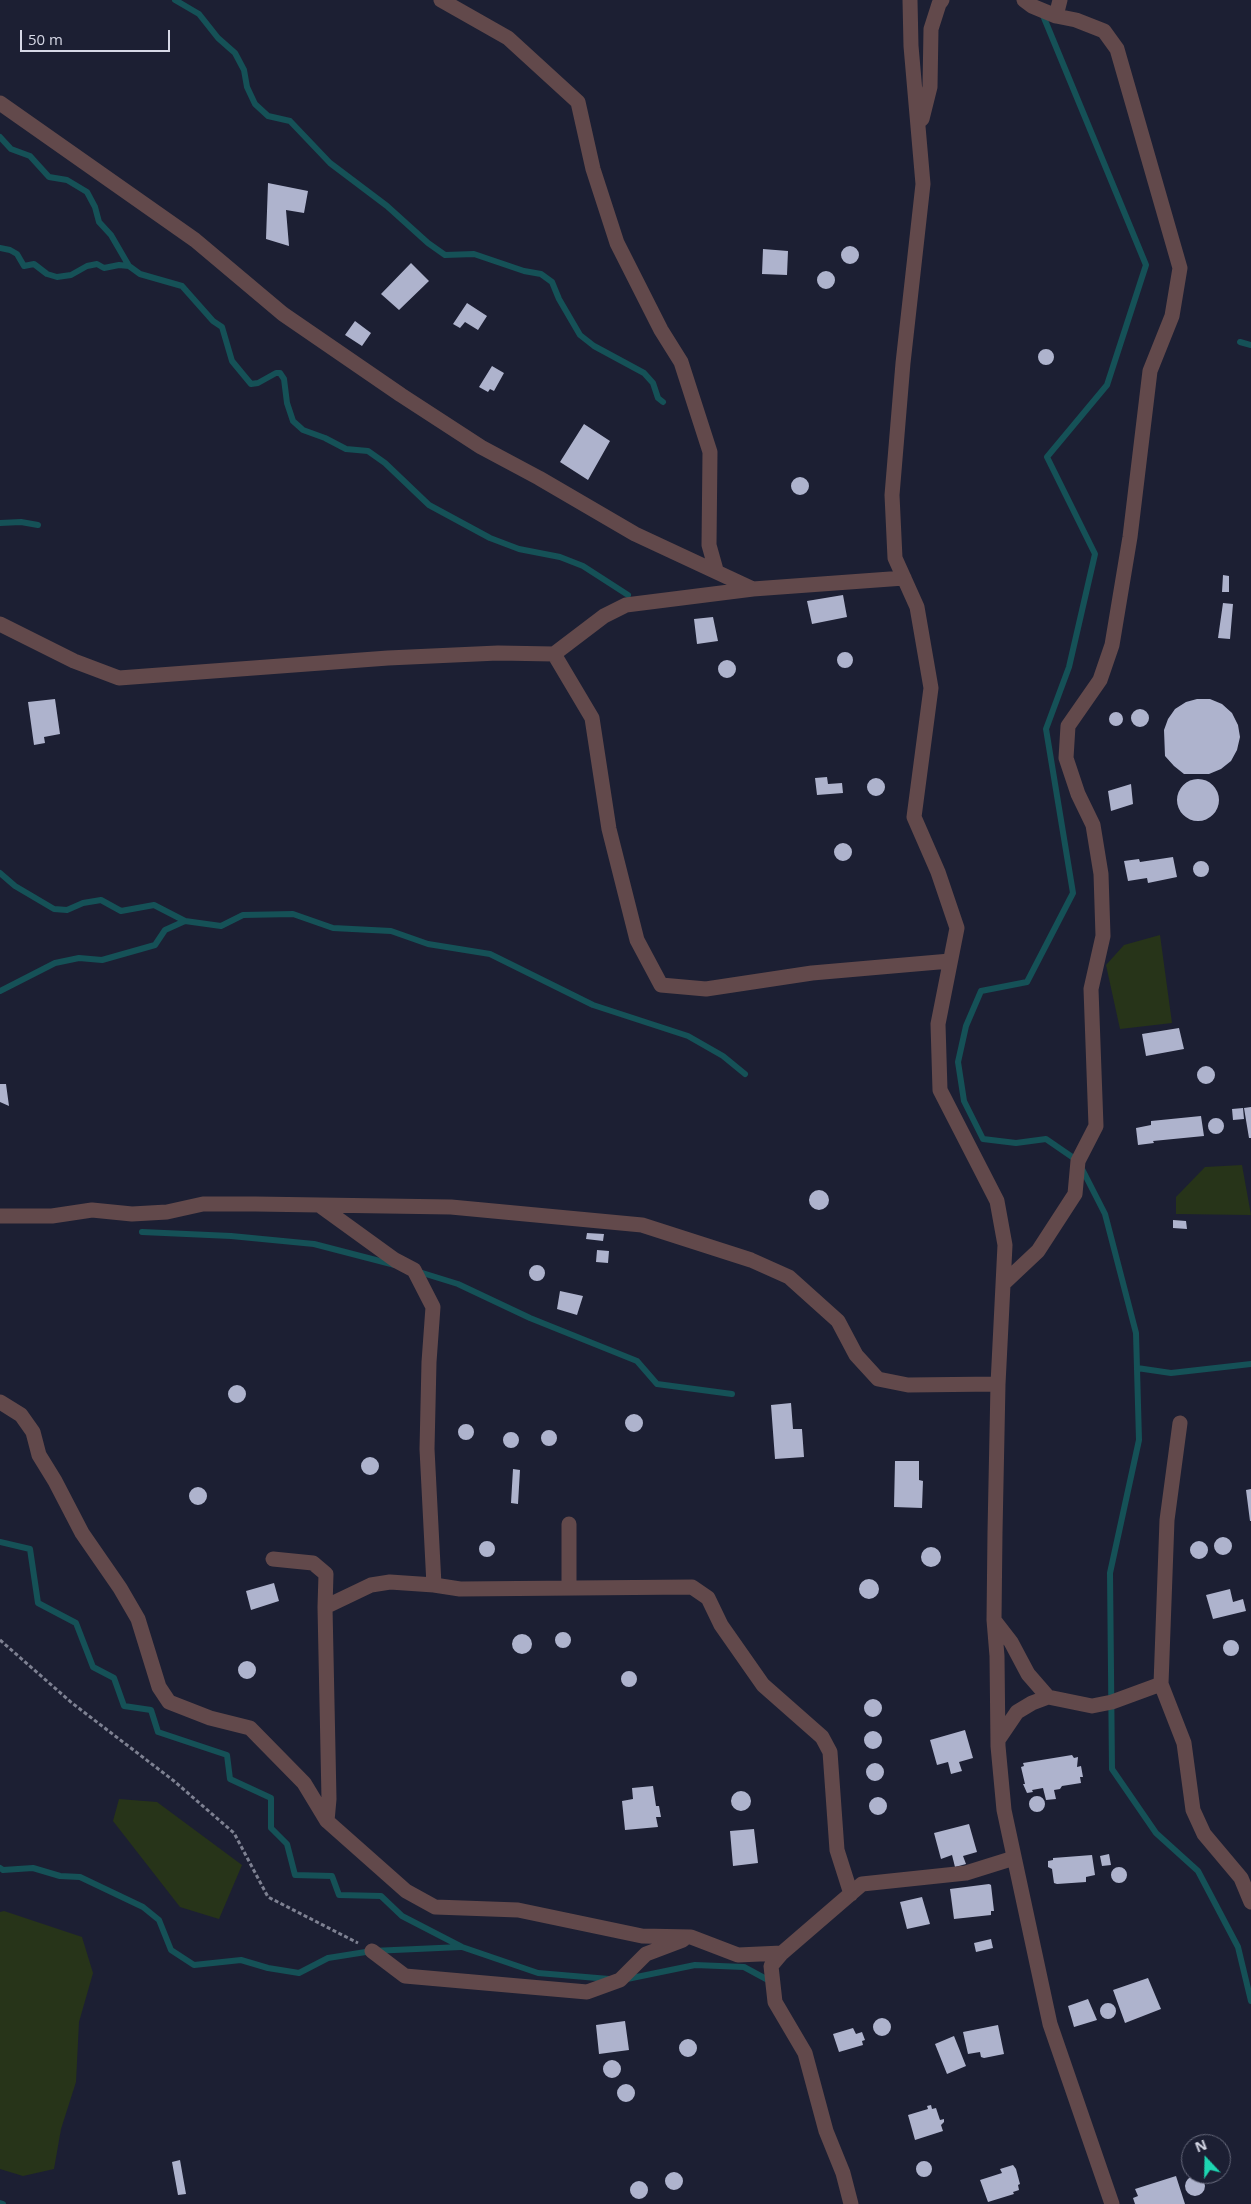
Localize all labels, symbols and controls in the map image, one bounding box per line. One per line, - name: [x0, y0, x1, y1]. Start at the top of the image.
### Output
- scale bar: [22, 20, 172, 52]
- text: 50 m: [28, 29, 63, 49]
- north arrow: [1181, 2134, 1231, 2184]
- text: N: [1192, 2135, 1210, 2156]

